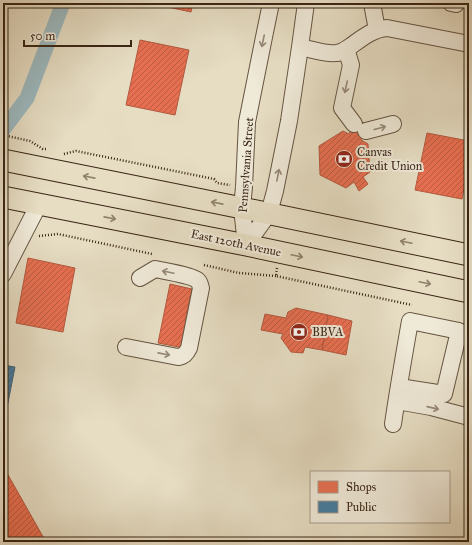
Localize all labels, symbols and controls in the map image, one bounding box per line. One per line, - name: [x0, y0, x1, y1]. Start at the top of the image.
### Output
- scale bar: [24, 22, 131, 48]
- text: 50 m: [30, 29, 55, 43]
- one-way arrow: [259, 34, 267, 47]
- one-way arrow: [342, 80, 350, 93]
- street label: Pennsylvania Street: [236, 116, 256, 213]
- one-way arrow: [373, 123, 386, 131]
- place label: Canvas Credit Union: [357, 145, 423, 173]
- bank icon: Canvas Credit Union: [334, 149, 354, 169]
- one-way arrow: [274, 169, 282, 182]
- one-way arrow: [83, 173, 96, 181]
- one-way arrow: [211, 198, 224, 206]
- one-way arrow: [103, 214, 116, 222]
- street label: East 120th Avenue: [190, 227, 282, 259]
- one-way arrow: [400, 237, 413, 245]
- one-way arrow: [291, 252, 304, 260]
- one-way arrow: [162, 268, 175, 276]
- one-way arrow: [418, 279, 431, 287]
- bank icon: BBVA: [289, 322, 309, 342]
- place label: BBVA: [312, 325, 343, 339]
- one-way arrow: [157, 350, 170, 358]
- one-way arrow: [426, 405, 439, 413]
- legend: [310, 471, 450, 523]
- text: Shops: [346, 480, 376, 494]
- text: Public: [346, 500, 377, 514]

